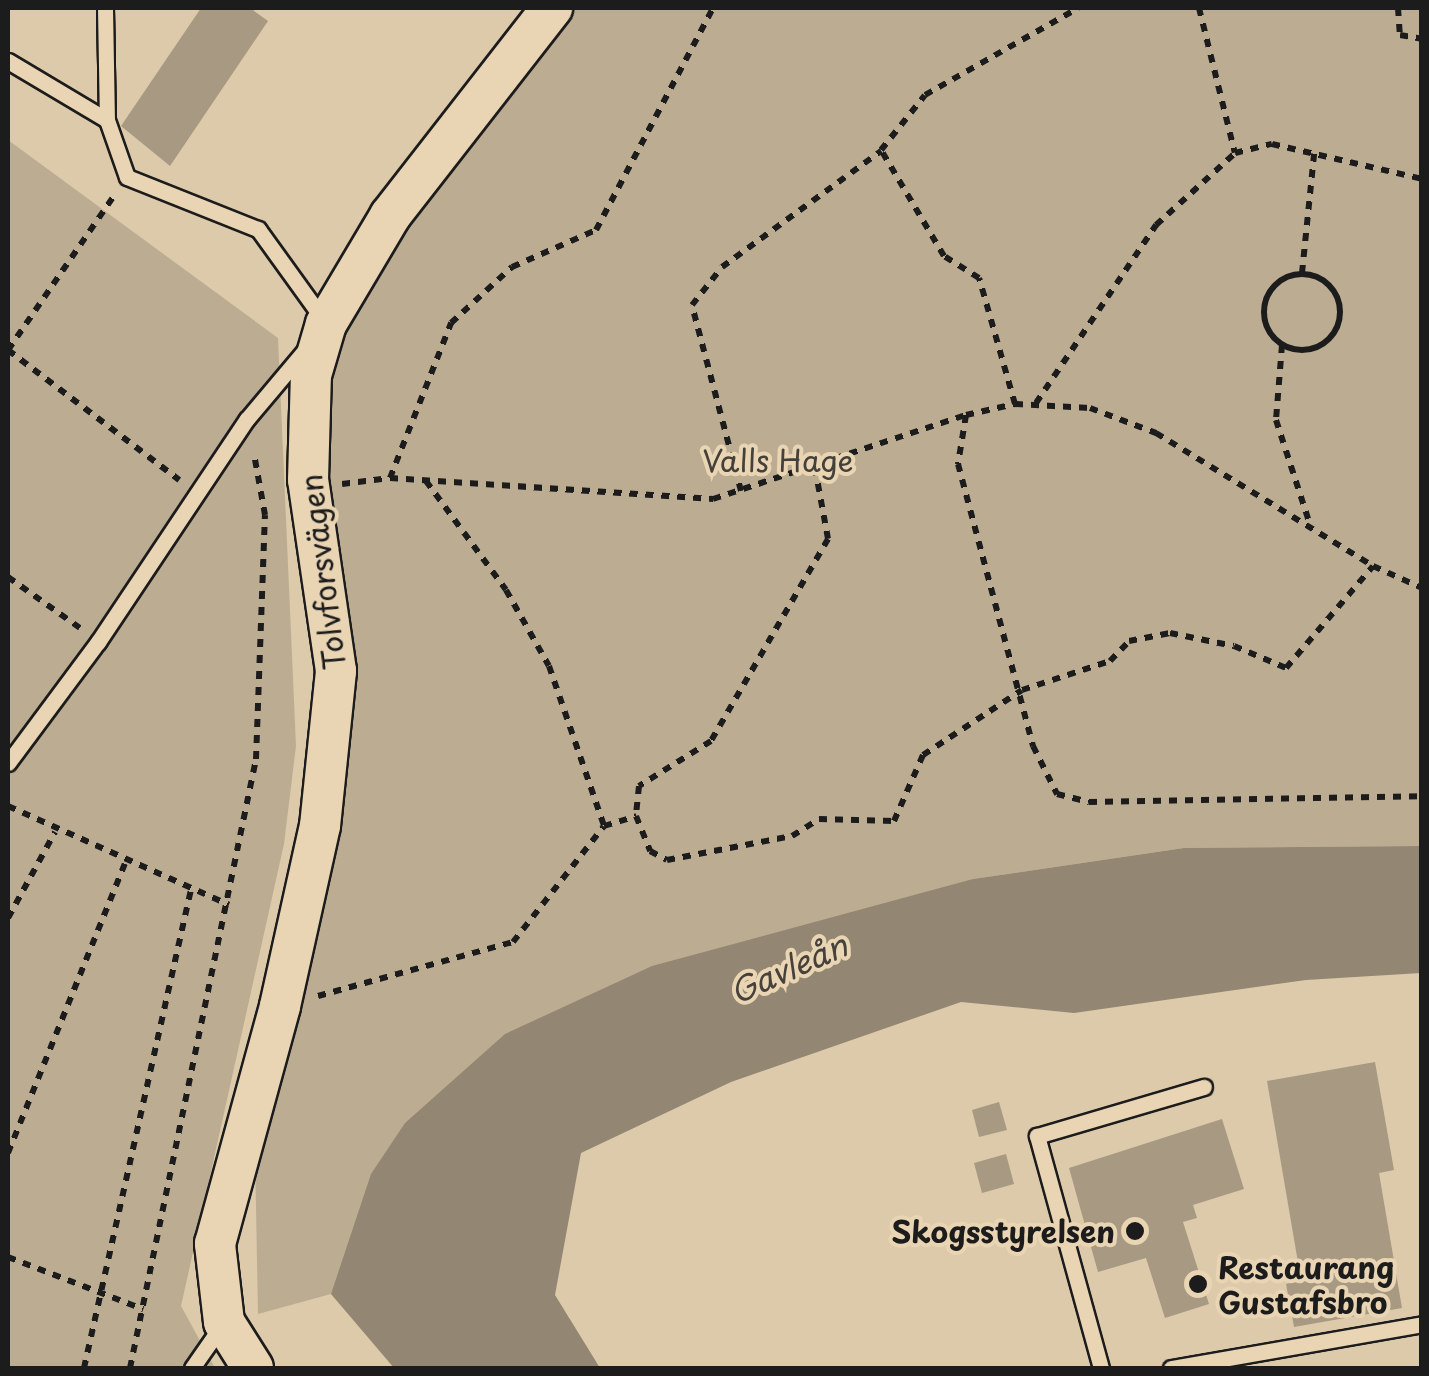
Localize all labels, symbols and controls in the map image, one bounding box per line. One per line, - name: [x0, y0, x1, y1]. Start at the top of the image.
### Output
- park label: Valls Hage: [702, 442, 854, 478]
- street label: Tolvforsvägen: [292, 472, 352, 672]
- water label: Gavleån: [723, 925, 853, 1011]
- place label: Skogsstyrelsen: [891, 1213, 1115, 1249]
- marker: Skogsstyrelsen: [1124, 1220, 1146, 1242]
- place label: Restaurang Gustafsbro: [1218, 1249, 1394, 1320]
- marker: Restaurang Gustafsbro: [1187, 1273, 1209, 1295]

